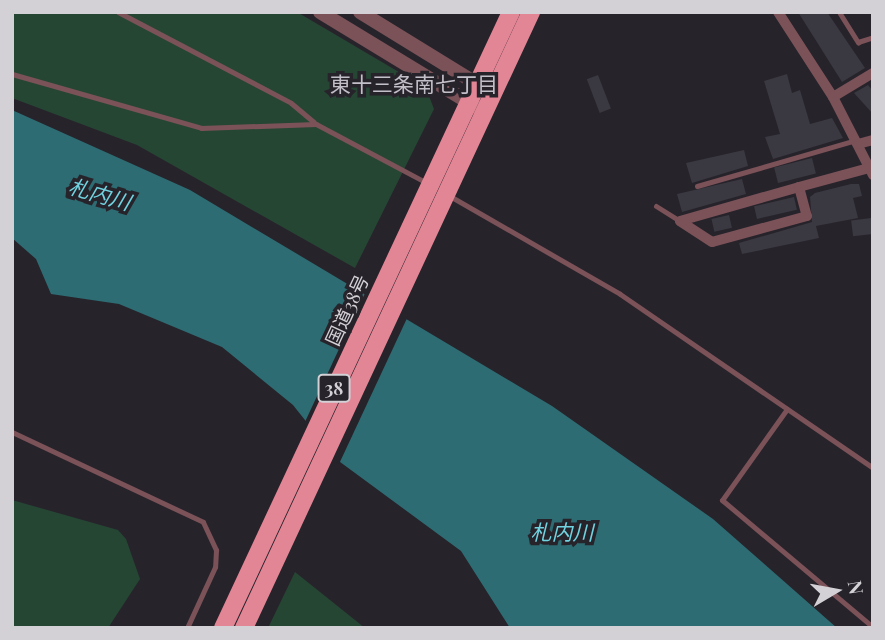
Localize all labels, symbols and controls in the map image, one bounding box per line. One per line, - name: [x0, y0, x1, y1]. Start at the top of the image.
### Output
- district label: 東十三条南七丁目: [330, 70, 498, 96]
- water label: 札内川: [66, 172, 134, 214]
- street label: 国道38号: [321, 271, 373, 349]
- road number: 38: [316, 374, 352, 402]
- water label: 札内川: [531, 518, 593, 544]
- north arrow: [801, 556, 871, 626]
- text: N: [843, 578, 871, 596]

